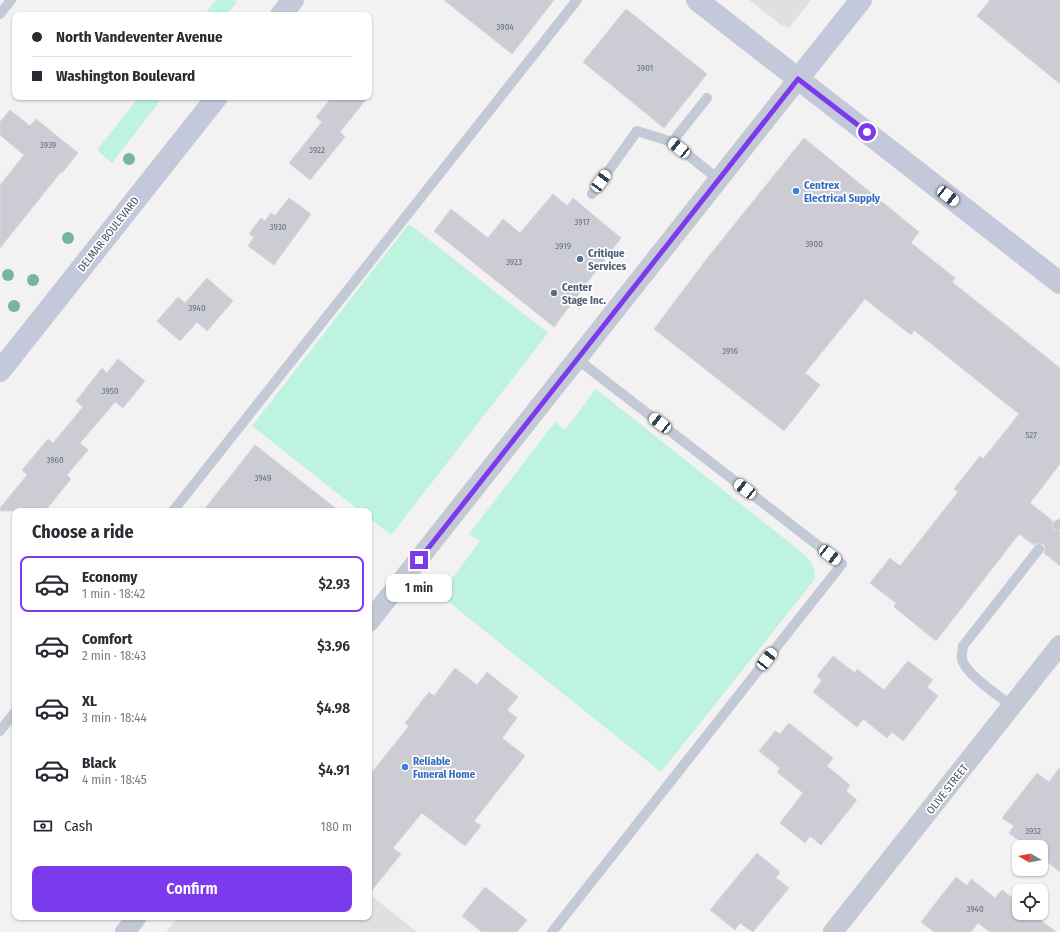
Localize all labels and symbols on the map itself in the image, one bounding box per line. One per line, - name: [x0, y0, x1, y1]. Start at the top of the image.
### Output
- house number: 3904: [496, 22, 514, 32]
- house number: 3901: [637, 63, 653, 73]
- route start: [858, 123, 876, 141]
- car: [666, 136, 692, 160]
- house number: 3939: [40, 140, 56, 150]
- house number: 3922: [309, 145, 325, 155]
- car: [589, 168, 613, 194]
- place label: Centrex Electrical Supply: [804, 179, 881, 205]
- car: [935, 184, 961, 208]
- marker: Centrex Electrical Supply: [791, 186, 801, 196]
- street label: DELMAR BOULEVARD: [75, 194, 142, 274]
- house number: 3917: [574, 217, 590, 227]
- house number: 3930: [270, 222, 287, 232]
- house number: 3900: [805, 239, 823, 249]
- house number: 3919: [555, 241, 571, 251]
- place label: Critique Services: [588, 247, 626, 273]
- marker: Critique Services: [575, 254, 585, 264]
- house number: 3923: [506, 257, 522, 267]
- place label: Center Stage Inc.: [562, 281, 607, 307]
- marker: Center Stage Inc.: [549, 288, 559, 298]
- house number: 3940: [188, 303, 206, 313]
- house number: 3916: [722, 346, 739, 356]
- house number: 3950: [101, 386, 119, 396]
- car: [647, 411, 673, 435]
- house number: 527: [1025, 430, 1037, 440]
- house number: 3960: [46, 455, 64, 465]
- house number: 3949: [255, 473, 271, 483]
- car: [732, 477, 758, 501]
- car: [817, 543, 843, 567]
- route end: [410, 551, 428, 569]
- callout: 1 min: [386, 574, 452, 602]
- car: [755, 646, 779, 672]
- place label: Reliable Funeral Home: [413, 755, 476, 781]
- street label: OLIVE STREET: [924, 761, 971, 817]
- marker: Reliable Funeral Home: [400, 762, 410, 772]
- house number: 3932: [1025, 826, 1041, 836]
- north arrow: [1012, 840, 1048, 876]
- house number: 3940: [966, 904, 984, 914]

